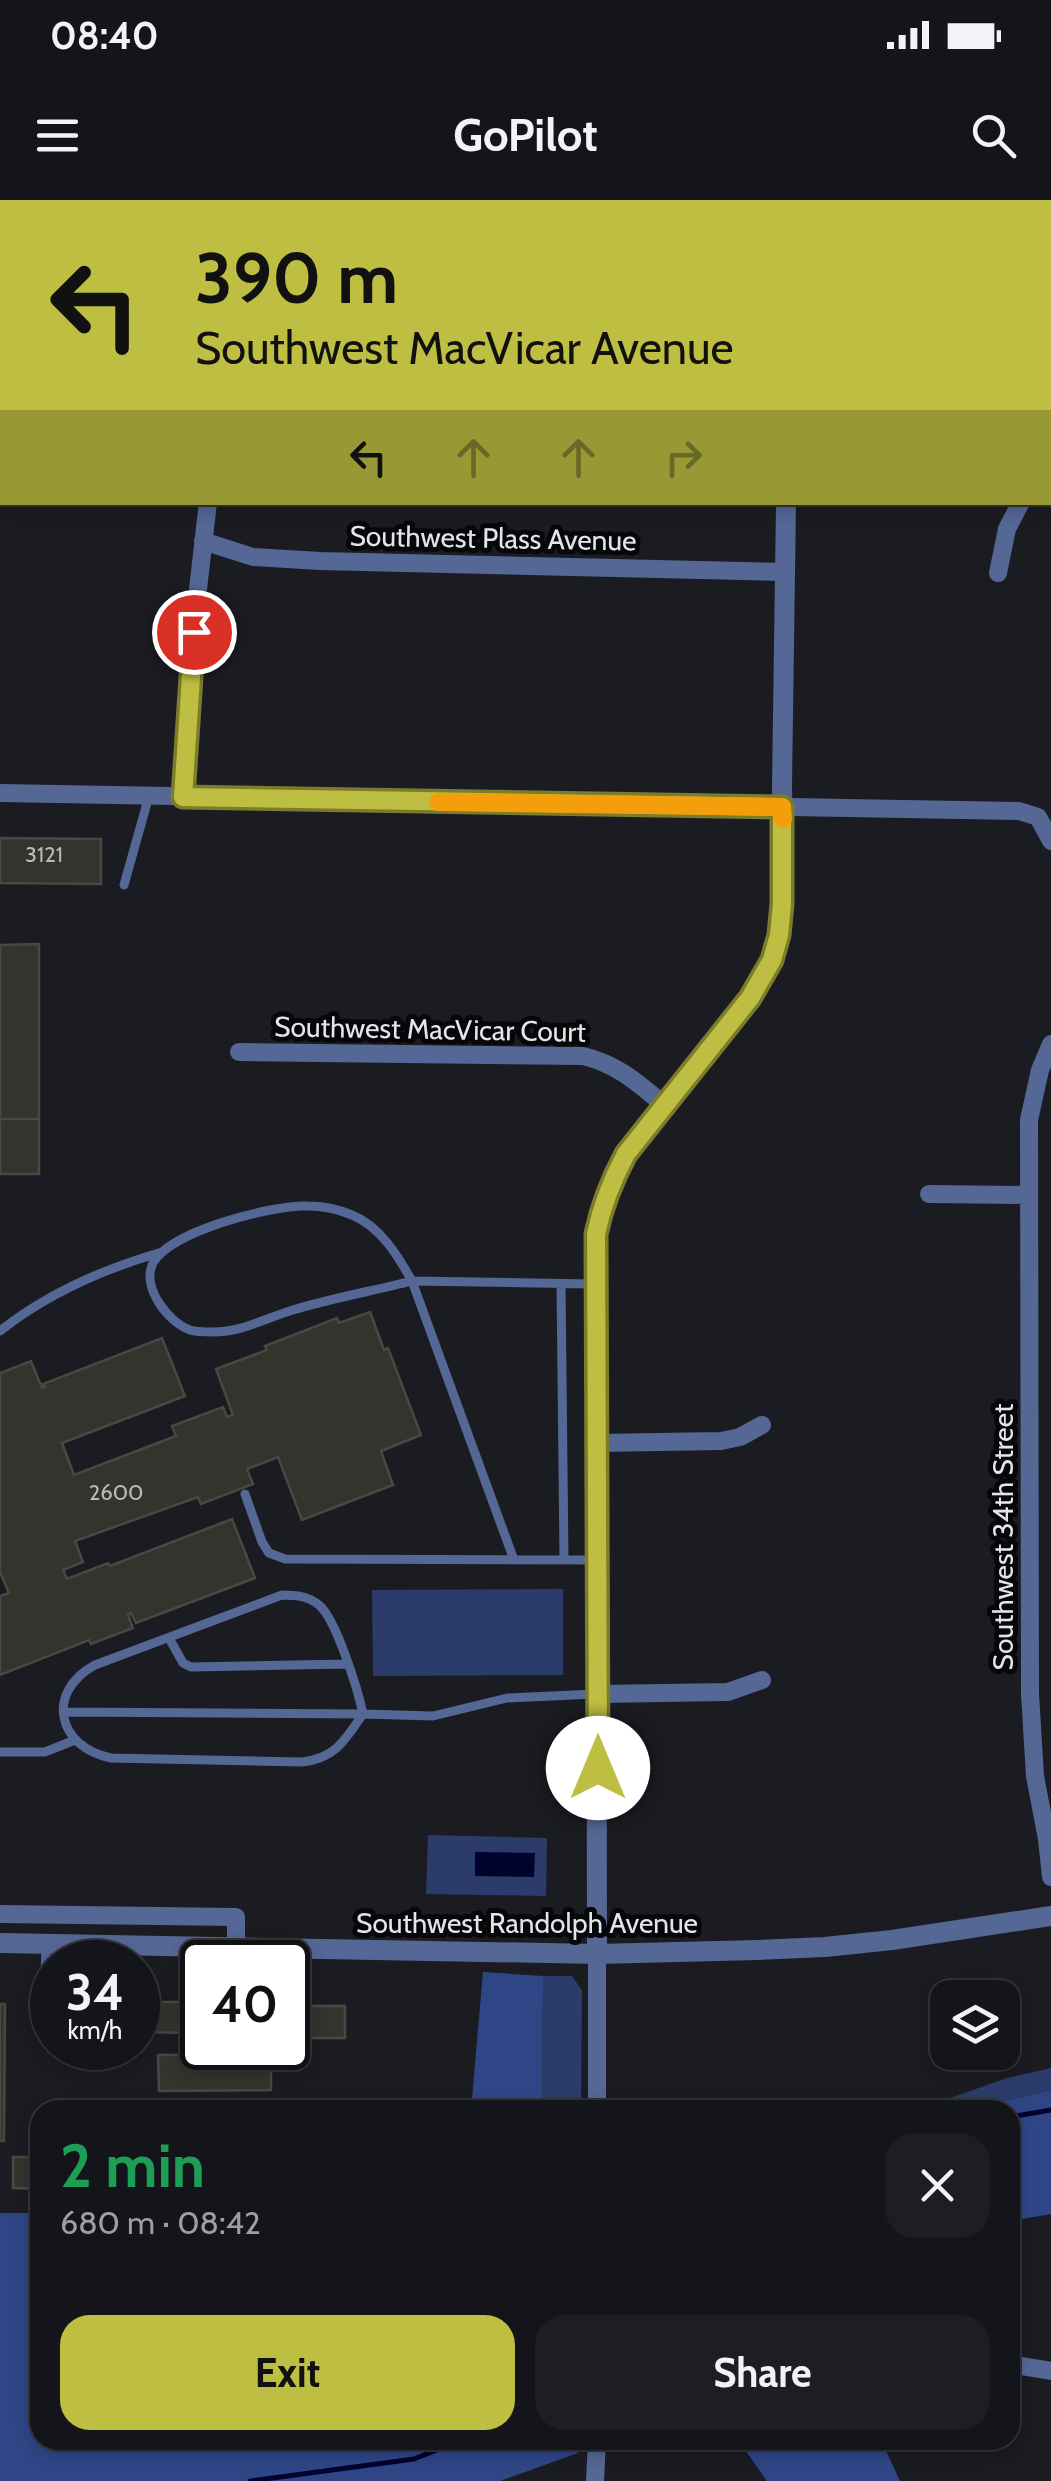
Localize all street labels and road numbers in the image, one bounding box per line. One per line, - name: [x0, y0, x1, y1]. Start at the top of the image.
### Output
- street label: Southwest Plass Avenue: [349, 518, 637, 558]
- street label: Southwest MacVicar Court: [274, 1009, 586, 1049]
- street label: Southwest 34th Street: [986, 1404, 1020, 1670]
- street label: Southwest Randolph Avenue: [356, 1906, 698, 1940]

